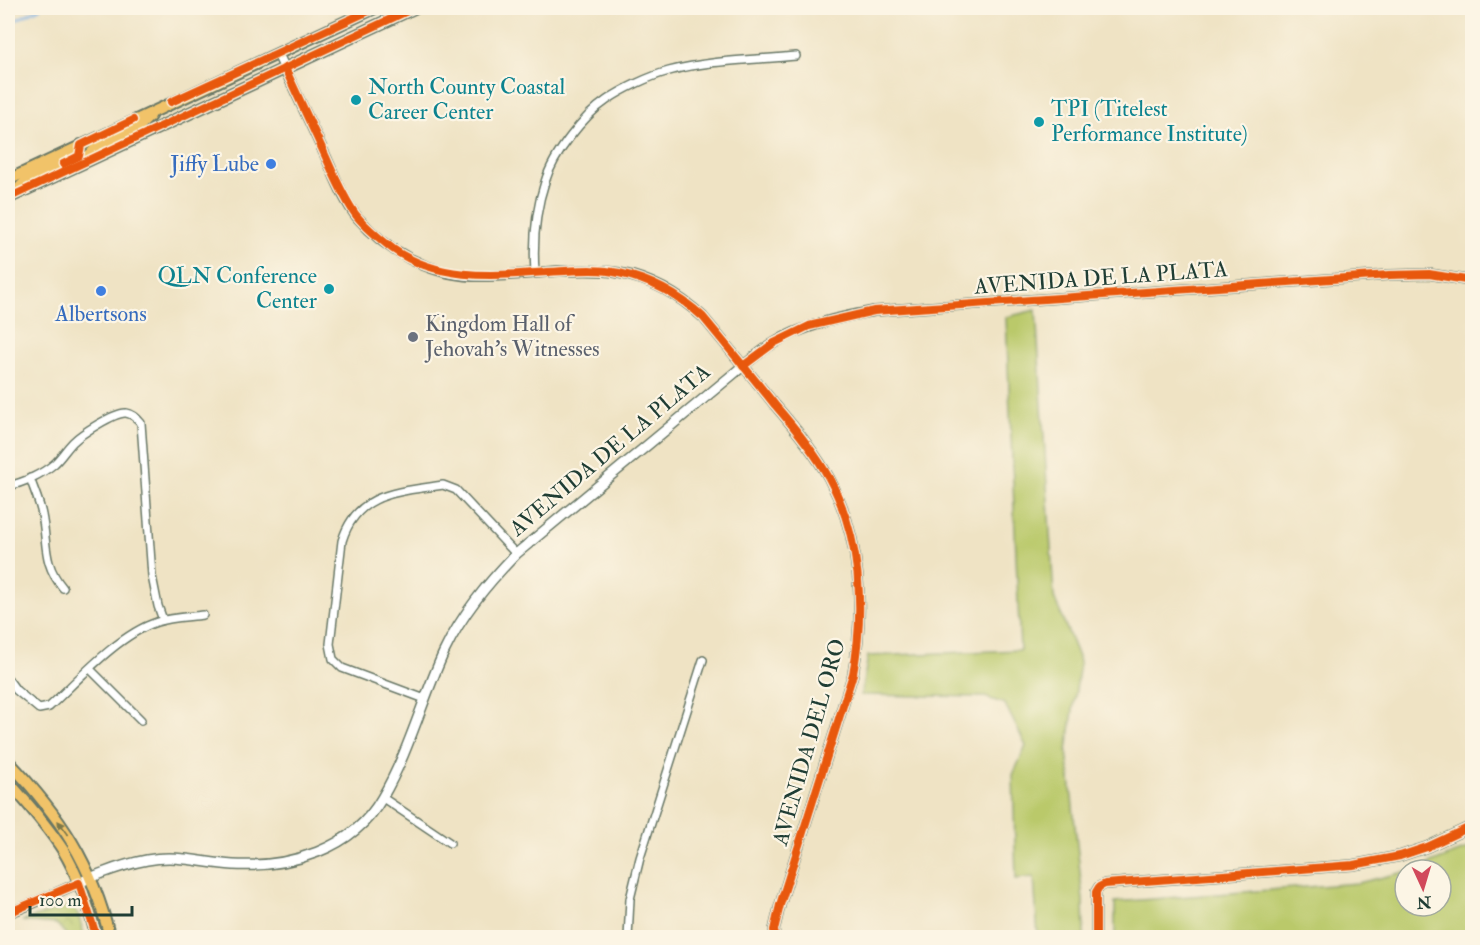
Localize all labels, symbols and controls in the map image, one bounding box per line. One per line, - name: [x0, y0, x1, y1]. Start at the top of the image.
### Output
- place label: North County Coastal Career Center: [368, 73, 565, 126]
- marker: North County Coastal Career Center: [349, 93, 363, 107]
- place label: TPI (Titelest Performance Institute): [1051, 95, 1248, 148]
- marker: TPI (Titelest Performance Institute): [1032, 115, 1046, 129]
- place label: Jiffy Lube: [169, 150, 259, 178]
- marker: Jiffy Lube: [264, 157, 278, 171]
- street label: AVENIDA DE LA PLATA: [972, 255, 1229, 301]
- place label: QLN Conference Center: [157, 262, 318, 315]
- marker: QLN Conference Center: [322, 282, 336, 296]
- marker: Albertsons: [94, 284, 108, 298]
- place label: Albertsons: [54, 300, 147, 328]
- place label: Kingdom Hall of Jehovah's Witnesses: [424, 310, 600, 363]
- marker: Kingdom Hall of Jehovah's Witnesses: [406, 330, 420, 344]
- street label: AVENIDA DE LA PLATA: [503, 358, 716, 543]
- street label: AVENIDA DEL ORO: [766, 635, 852, 850]
- one-way arrow: [57, 820, 69, 836]
- north arrow: [1393, 858, 1453, 918]
- scale bar: [30, 879, 132, 917]
- text: 100 m: [39, 889, 82, 912]
- text: N: [1415, 891, 1433, 912]

